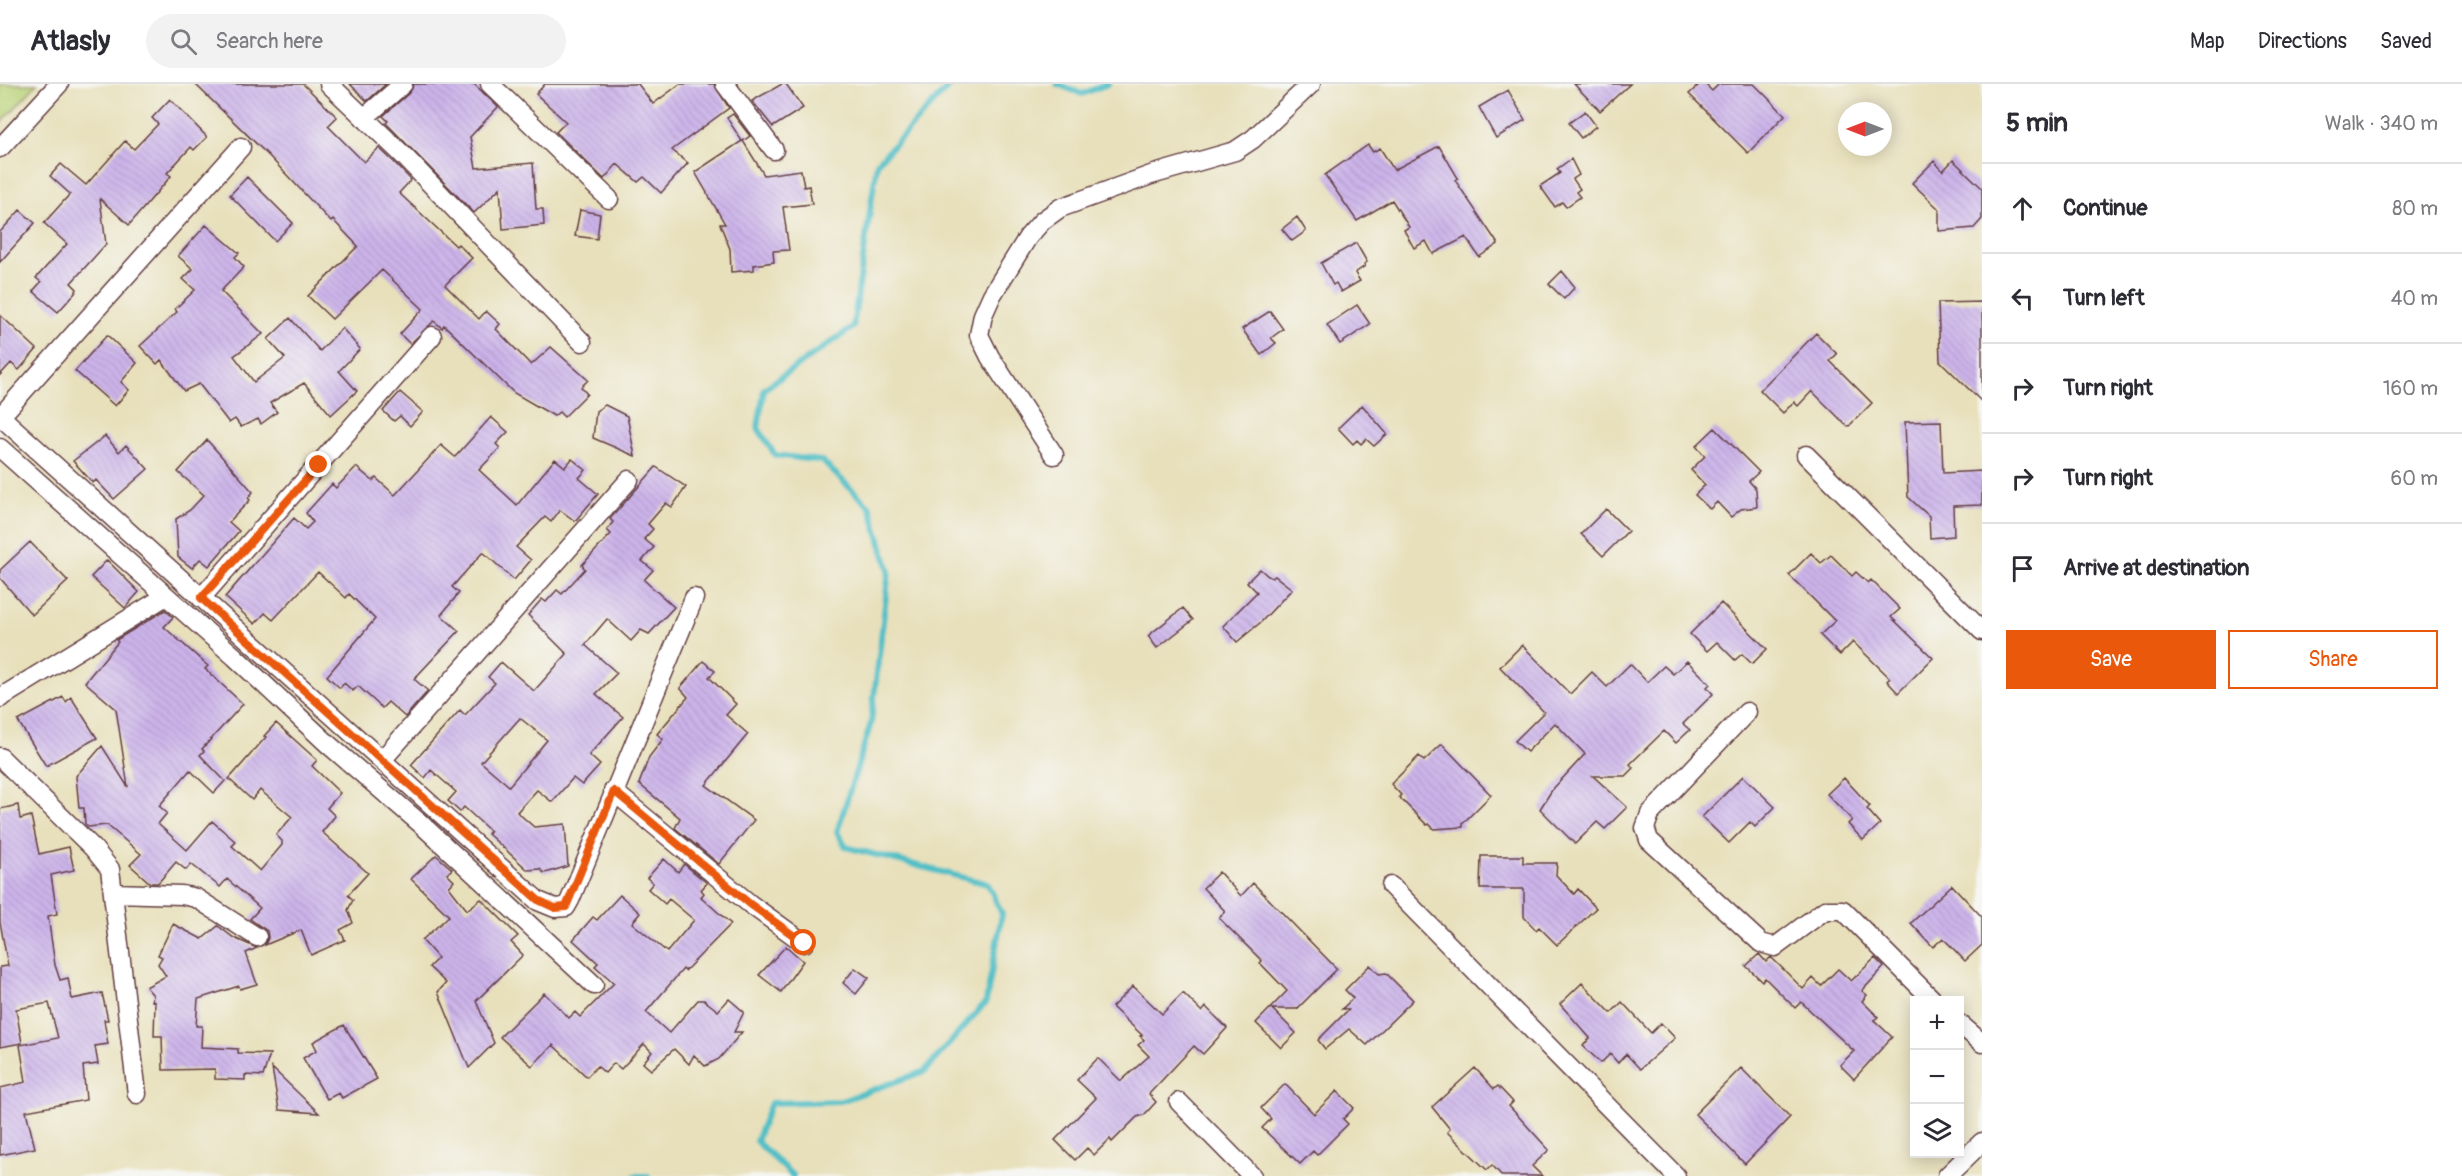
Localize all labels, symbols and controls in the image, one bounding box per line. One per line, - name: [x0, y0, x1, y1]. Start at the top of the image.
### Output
- search box: [146, 14, 566, 68]
- text: Atlasly: [30, 24, 110, 59]
- icon: search: [167, 25, 200, 58]
- text: Search here: [215, 27, 323, 55]
- text: Map: [2190, 28, 2225, 55]
- text: Directions: [2258, 28, 2347, 55]
- text: Saved: [2380, 28, 2432, 55]
- north arrow: [1838, 102, 1892, 156]
- text: 5 min: [2006, 107, 2068, 139]
- text: Walk · 340 m: [2325, 111, 2438, 136]
- icon: ahead: [2006, 192, 2039, 225]
- text: Continue: [2063, 194, 2147, 222]
- text: 80 m: [2392, 196, 2438, 221]
- icon: left: [2006, 282, 2039, 315]
- text: Turn left: [2063, 284, 2145, 312]
- text: 40 m: [2391, 286, 2438, 311]
- icon: right: [2006, 372, 2039, 405]
- text: Turn right: [2063, 374, 2153, 402]
- text: 160 m: [2383, 376, 2438, 401]
- route end: [305, 451, 331, 477]
- icon: right: [2006, 462, 2039, 495]
- text: Turn right: [2063, 464, 2153, 492]
- text: 60 m: [2391, 466, 2438, 491]
- icon: arrive: [2006, 552, 2039, 585]
- text: Arrive at destination: [2063, 554, 2249, 582]
- button: Save: [2006, 630, 2216, 689]
- button: Share: [2228, 630, 2438, 689]
- route start: [790, 929, 816, 955]
- map controls: [1910, 996, 1964, 1158]
- button: +: [1910, 996, 1964, 1050]
- button: −: [1910, 1050, 1964, 1104]
- button: layers: [1910, 1104, 1964, 1158]

